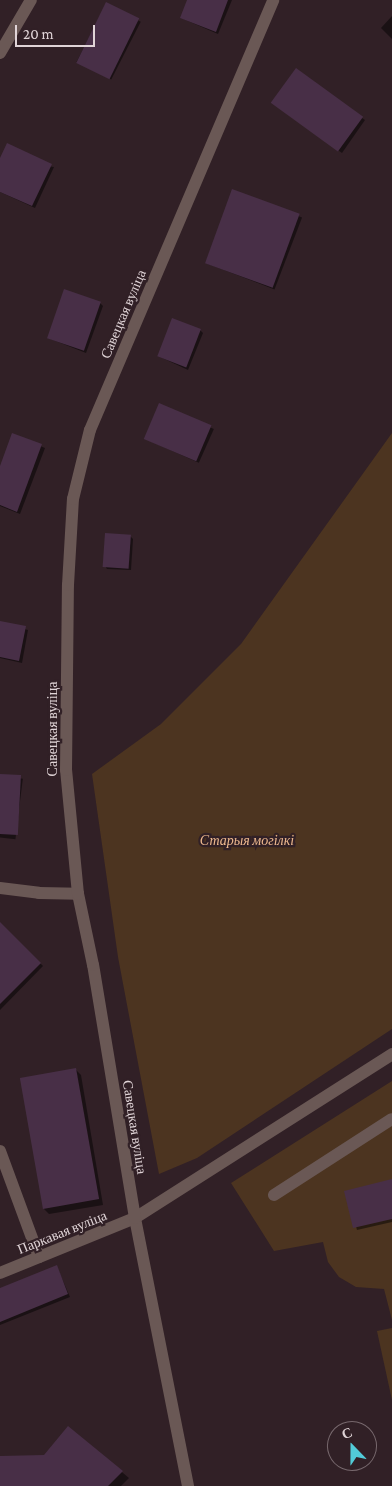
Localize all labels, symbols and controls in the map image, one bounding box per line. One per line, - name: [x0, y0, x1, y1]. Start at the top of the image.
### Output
- scale bar: [18, 15, 98, 47]
- text: 20 m: [23, 26, 54, 42]
- street label: Савецкая вуліца: [97, 267, 149, 361]
- street label: Савецкая вуліца: [44, 682, 60, 776]
- park label: Старыя могілкі: [200, 832, 294, 848]
- street label: Савецкая вуліца: [119, 1079, 151, 1175]
- street label: Паркавая вуліца: [15, 1206, 109, 1258]
- north arrow: [327, 1421, 377, 1471]
- text: С: [339, 1424, 354, 1442]

